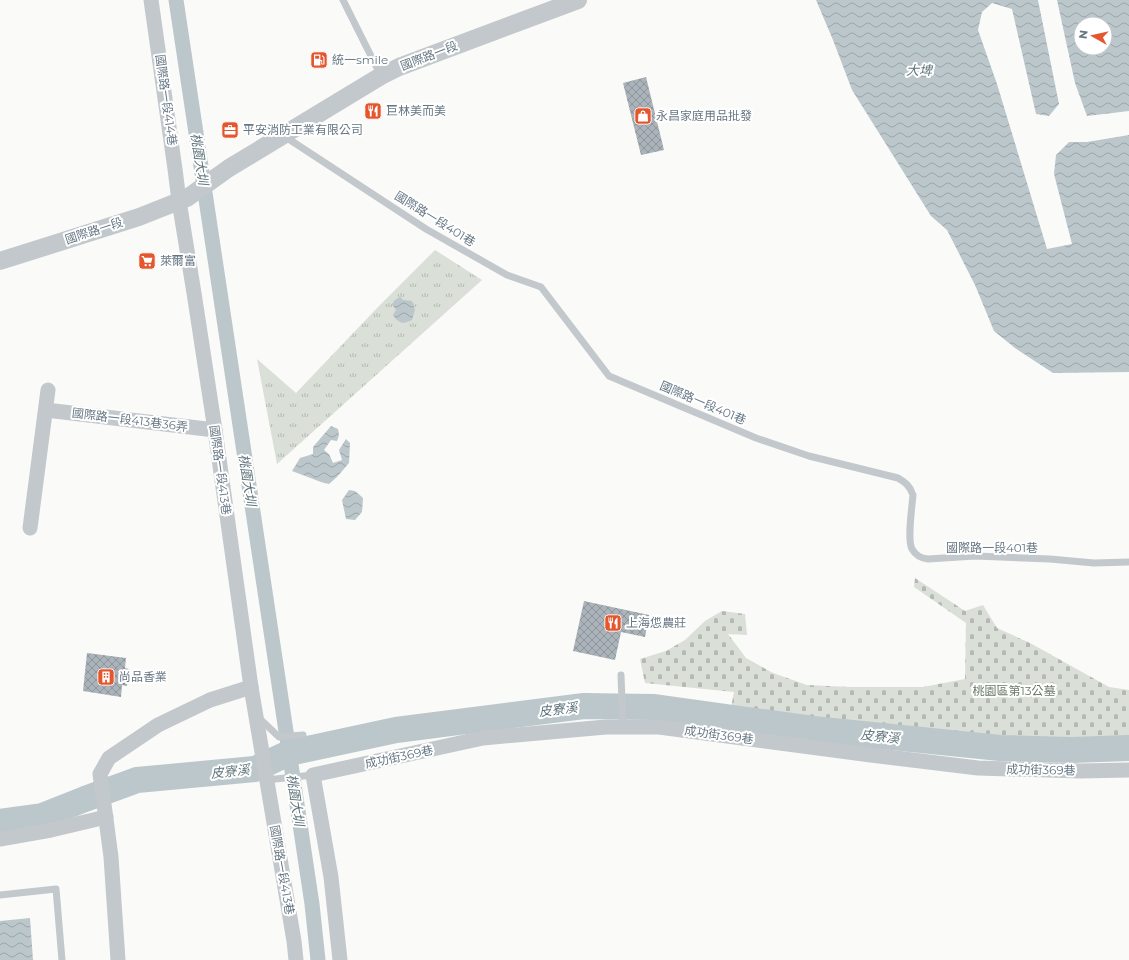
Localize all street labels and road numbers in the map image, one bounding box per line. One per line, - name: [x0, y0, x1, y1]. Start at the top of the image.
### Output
- street label: 國際路一段: [398, 38, 460, 73]
- street label: 國際路一段414巷: [153, 53, 180, 146]
- street label: 國際路一段401巷: [392, 188, 478, 249]
- street label: 國際路一段: [63, 214, 125, 247]
- street label: 國際路一段401巷: [658, 378, 749, 427]
- street label: 國際路一段413巷36弄: [71, 405, 189, 434]
- street label: 國際路一段413巷: [207, 424, 234, 516]
- street label: 國際路一段401巷: [946, 540, 1038, 555]
- street label: 成功街369巷: [684, 722, 754, 747]
- street label: 成功街369巷: [363, 742, 434, 771]
- street label: 成功街369巷: [1006, 761, 1076, 778]
- street label: 國際路一段413巷: [267, 824, 298, 916]

